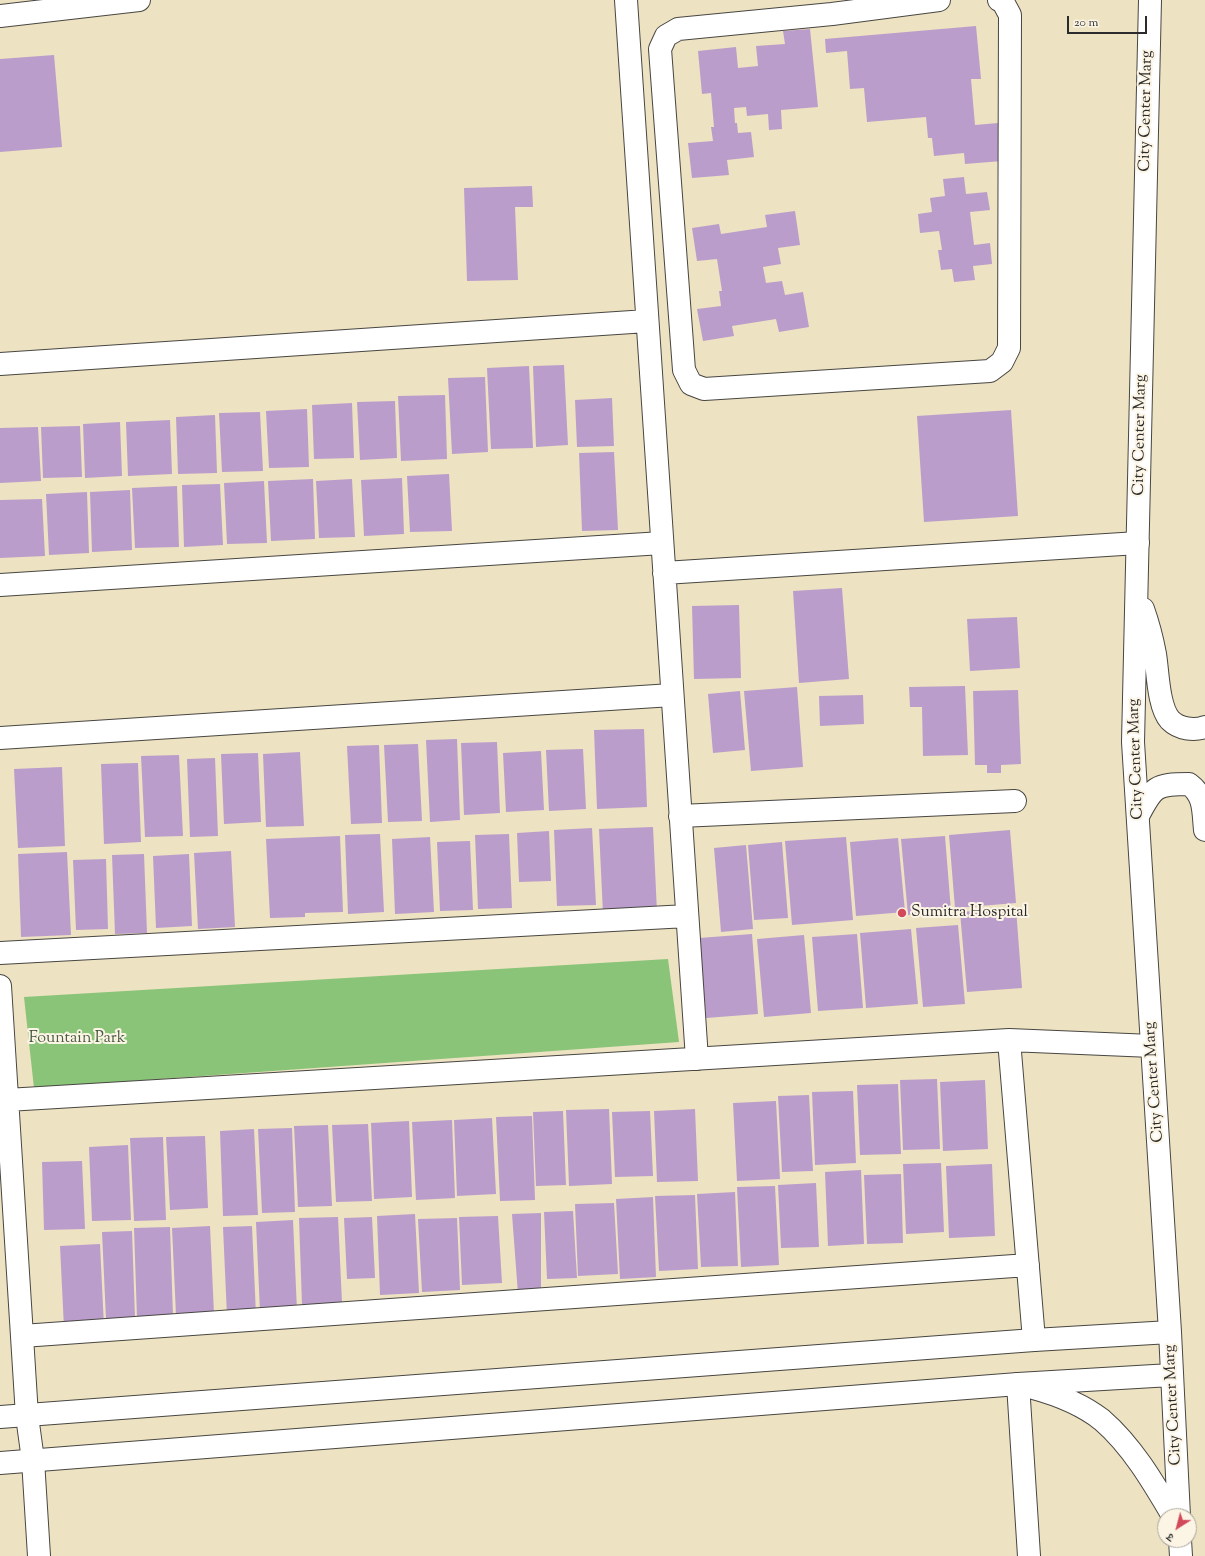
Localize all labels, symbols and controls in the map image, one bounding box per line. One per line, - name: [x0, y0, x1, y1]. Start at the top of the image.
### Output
- scale bar: [1069, 8, 1149, 34]
- text: 20 m: [1074, 14, 1098, 32]
- street label: City Center Marg: [1136, 50, 1158, 172]
- street label: City Center Marg: [1130, 374, 1152, 496]
- street label: City Center Marg: [1125, 698, 1149, 820]
- place label: Sumitra Hospital: [911, 903, 1028, 923]
- marker: Sumitra Hospital: [896, 907, 908, 919]
- street label: City Center Marg: [1141, 1021, 1169, 1143]
- park label: Fountain Park: [29, 1029, 125, 1049]
- street label: City Center Marg: [1161, 1344, 1187, 1466]
- north arrow: [1157, 1508, 1197, 1548]
- text: उ: [1164, 1529, 1178, 1545]

